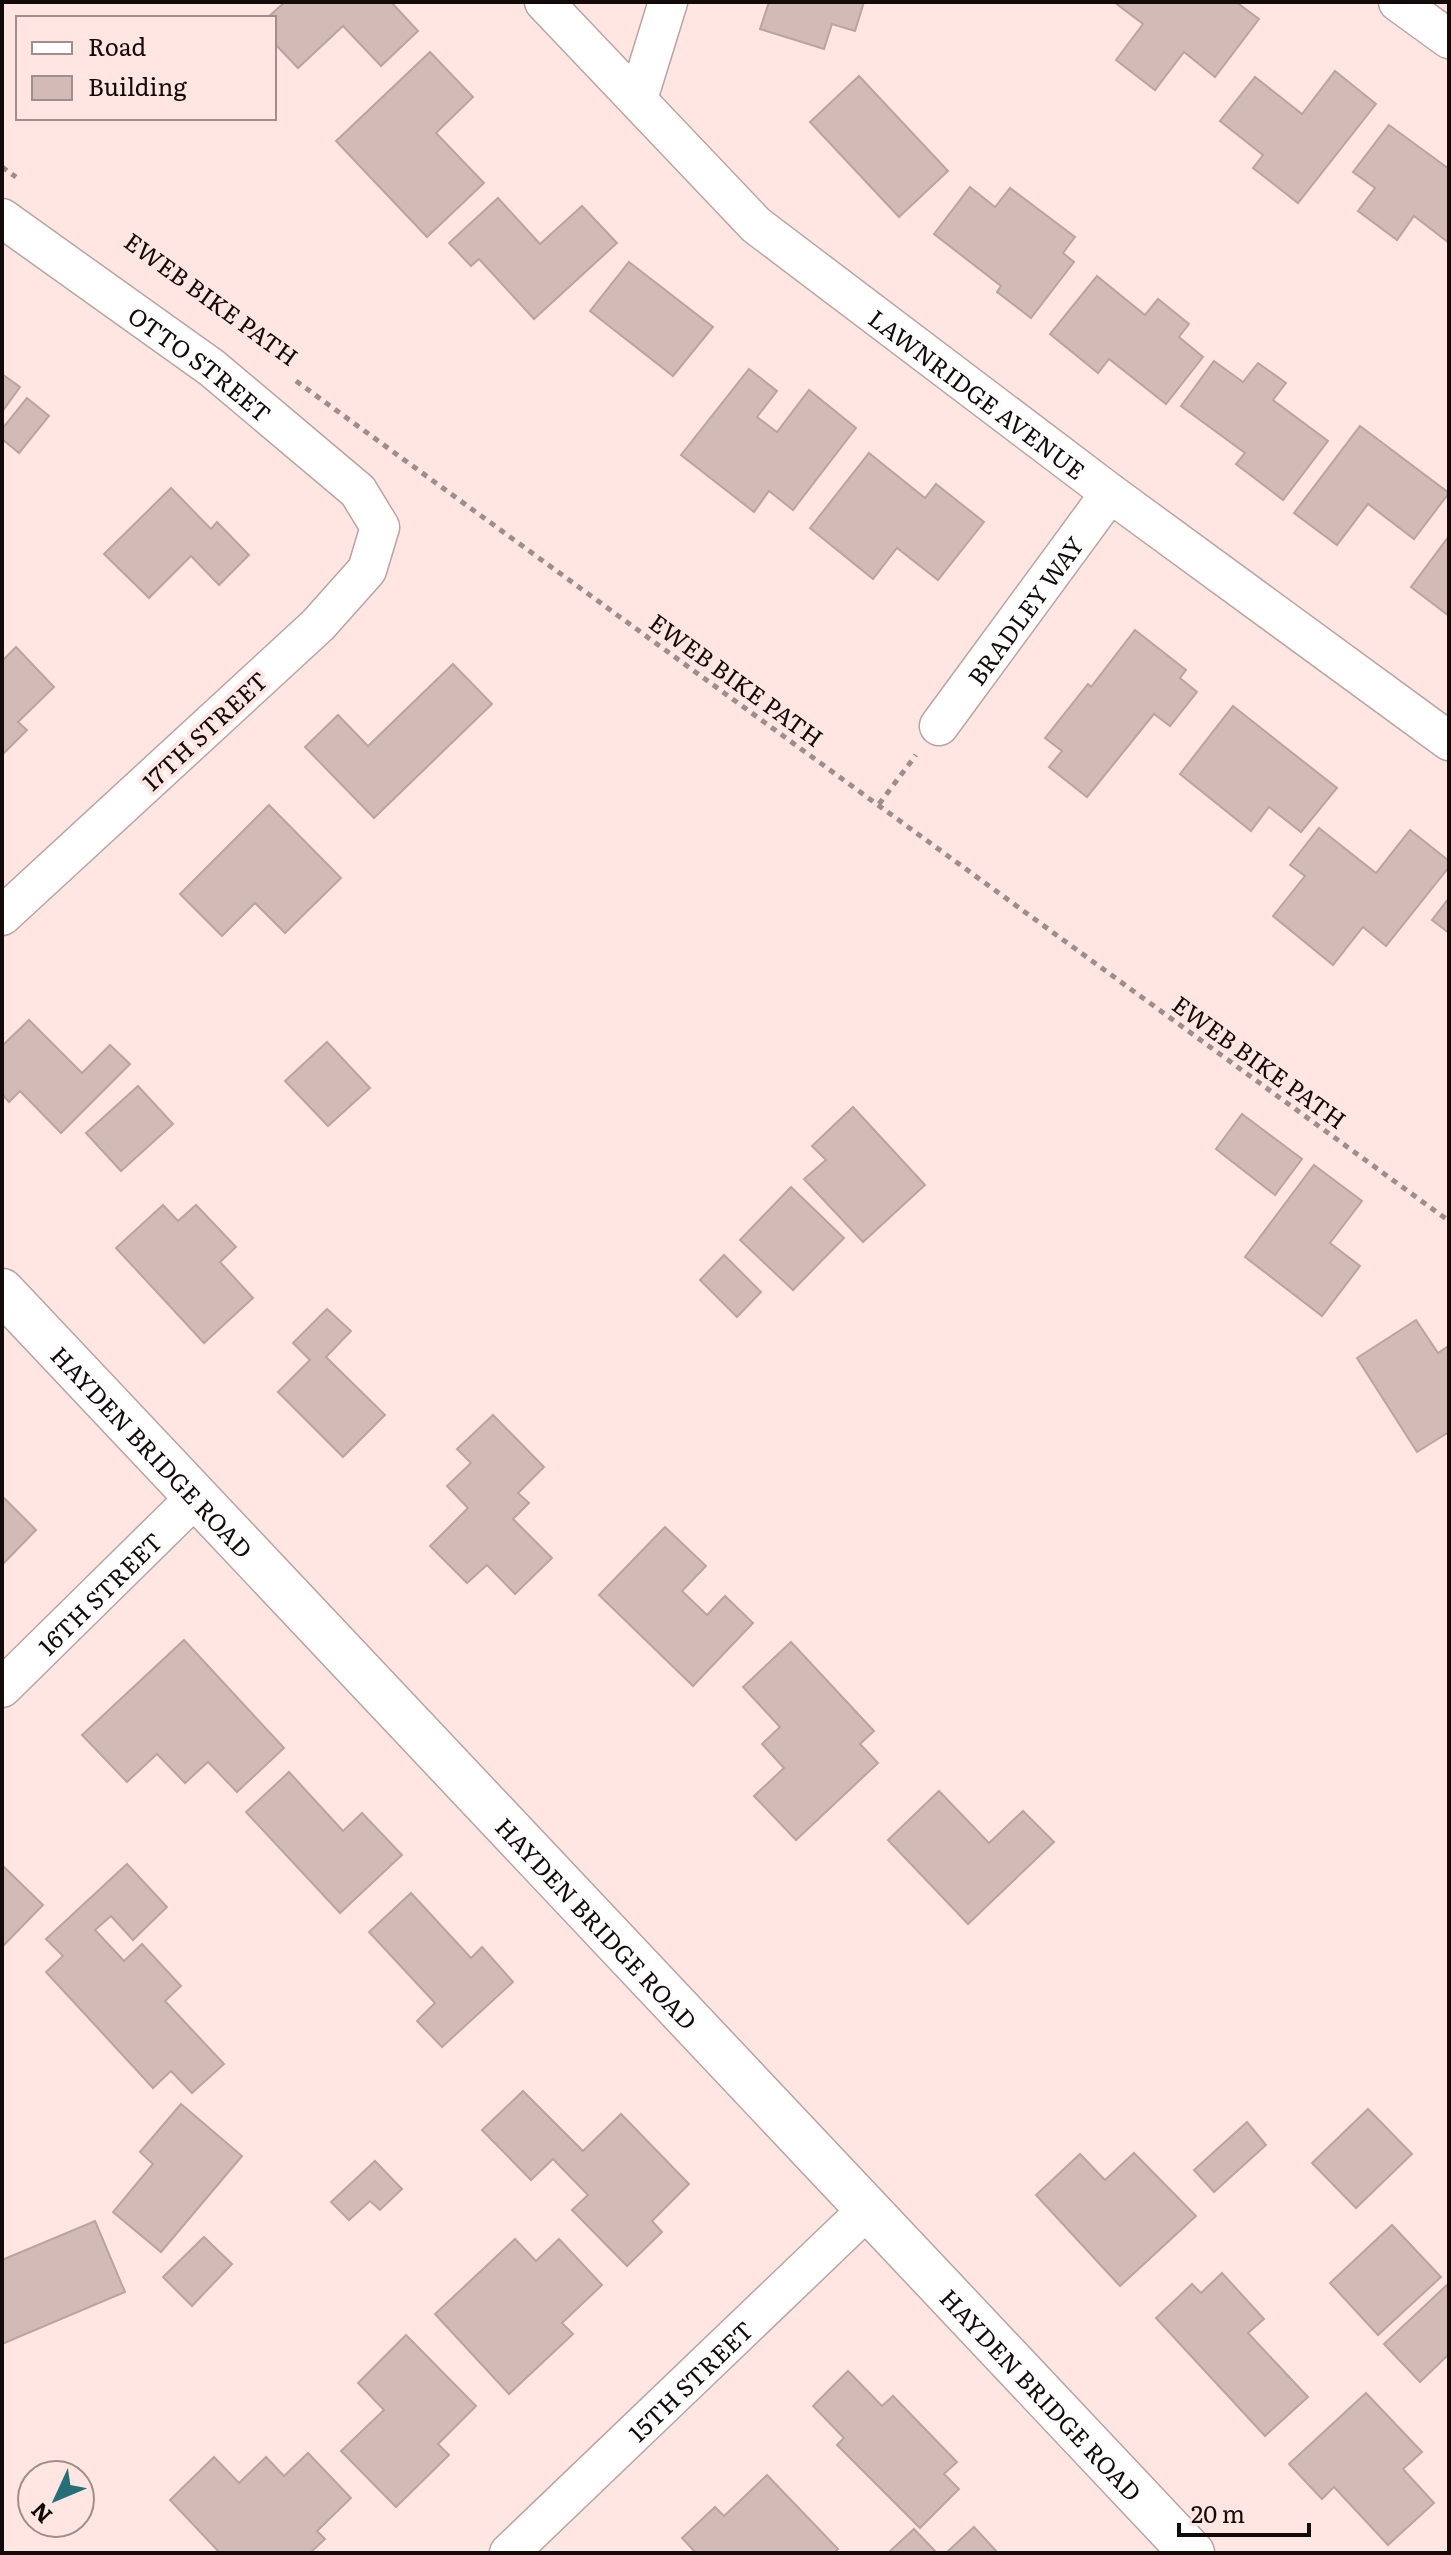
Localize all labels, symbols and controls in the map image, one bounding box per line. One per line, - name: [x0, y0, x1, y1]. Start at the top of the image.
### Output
- legend: [16, 16, 276, 120]
- text: Road: [88, 28, 147, 63]
- text: Building: [88, 68, 187, 103]
- street label: EWEB BIKE PATH: [118, 223, 306, 373]
- street label: OTTO STREET: [122, 297, 280, 429]
- street label: LAWNRIDGE AVENUE: [862, 299, 1094, 487]
- street label: BRADLEY WAY: [958, 528, 1091, 692]
- street label: EWEB BIKE PATH: [643, 604, 831, 754]
- street label: 17TH STREET: [133, 662, 275, 798]
- street label: EWEB BIKE PATH: [1166, 986, 1354, 1136]
- street label: HAYDEN BRIDGE ROAD: [44, 1337, 262, 1565]
- street label: 16TH STREET: [29, 1523, 169, 1662]
- street label: HAYDEN BRIDGE ROAD: [489, 1809, 706, 2036]
- street label: HAYDEN BRIDGE ROAD: [933, 2280, 1151, 2508]
- street label: 15TH STREET: [619, 2312, 760, 2448]
- north arrow: [16, 2459, 96, 2539]
- scale bar: [1179, 2487, 1309, 2537]
- text: 20 m: [1191, 2495, 1245, 2530]
- text: N: [22, 2496, 59, 2532]

